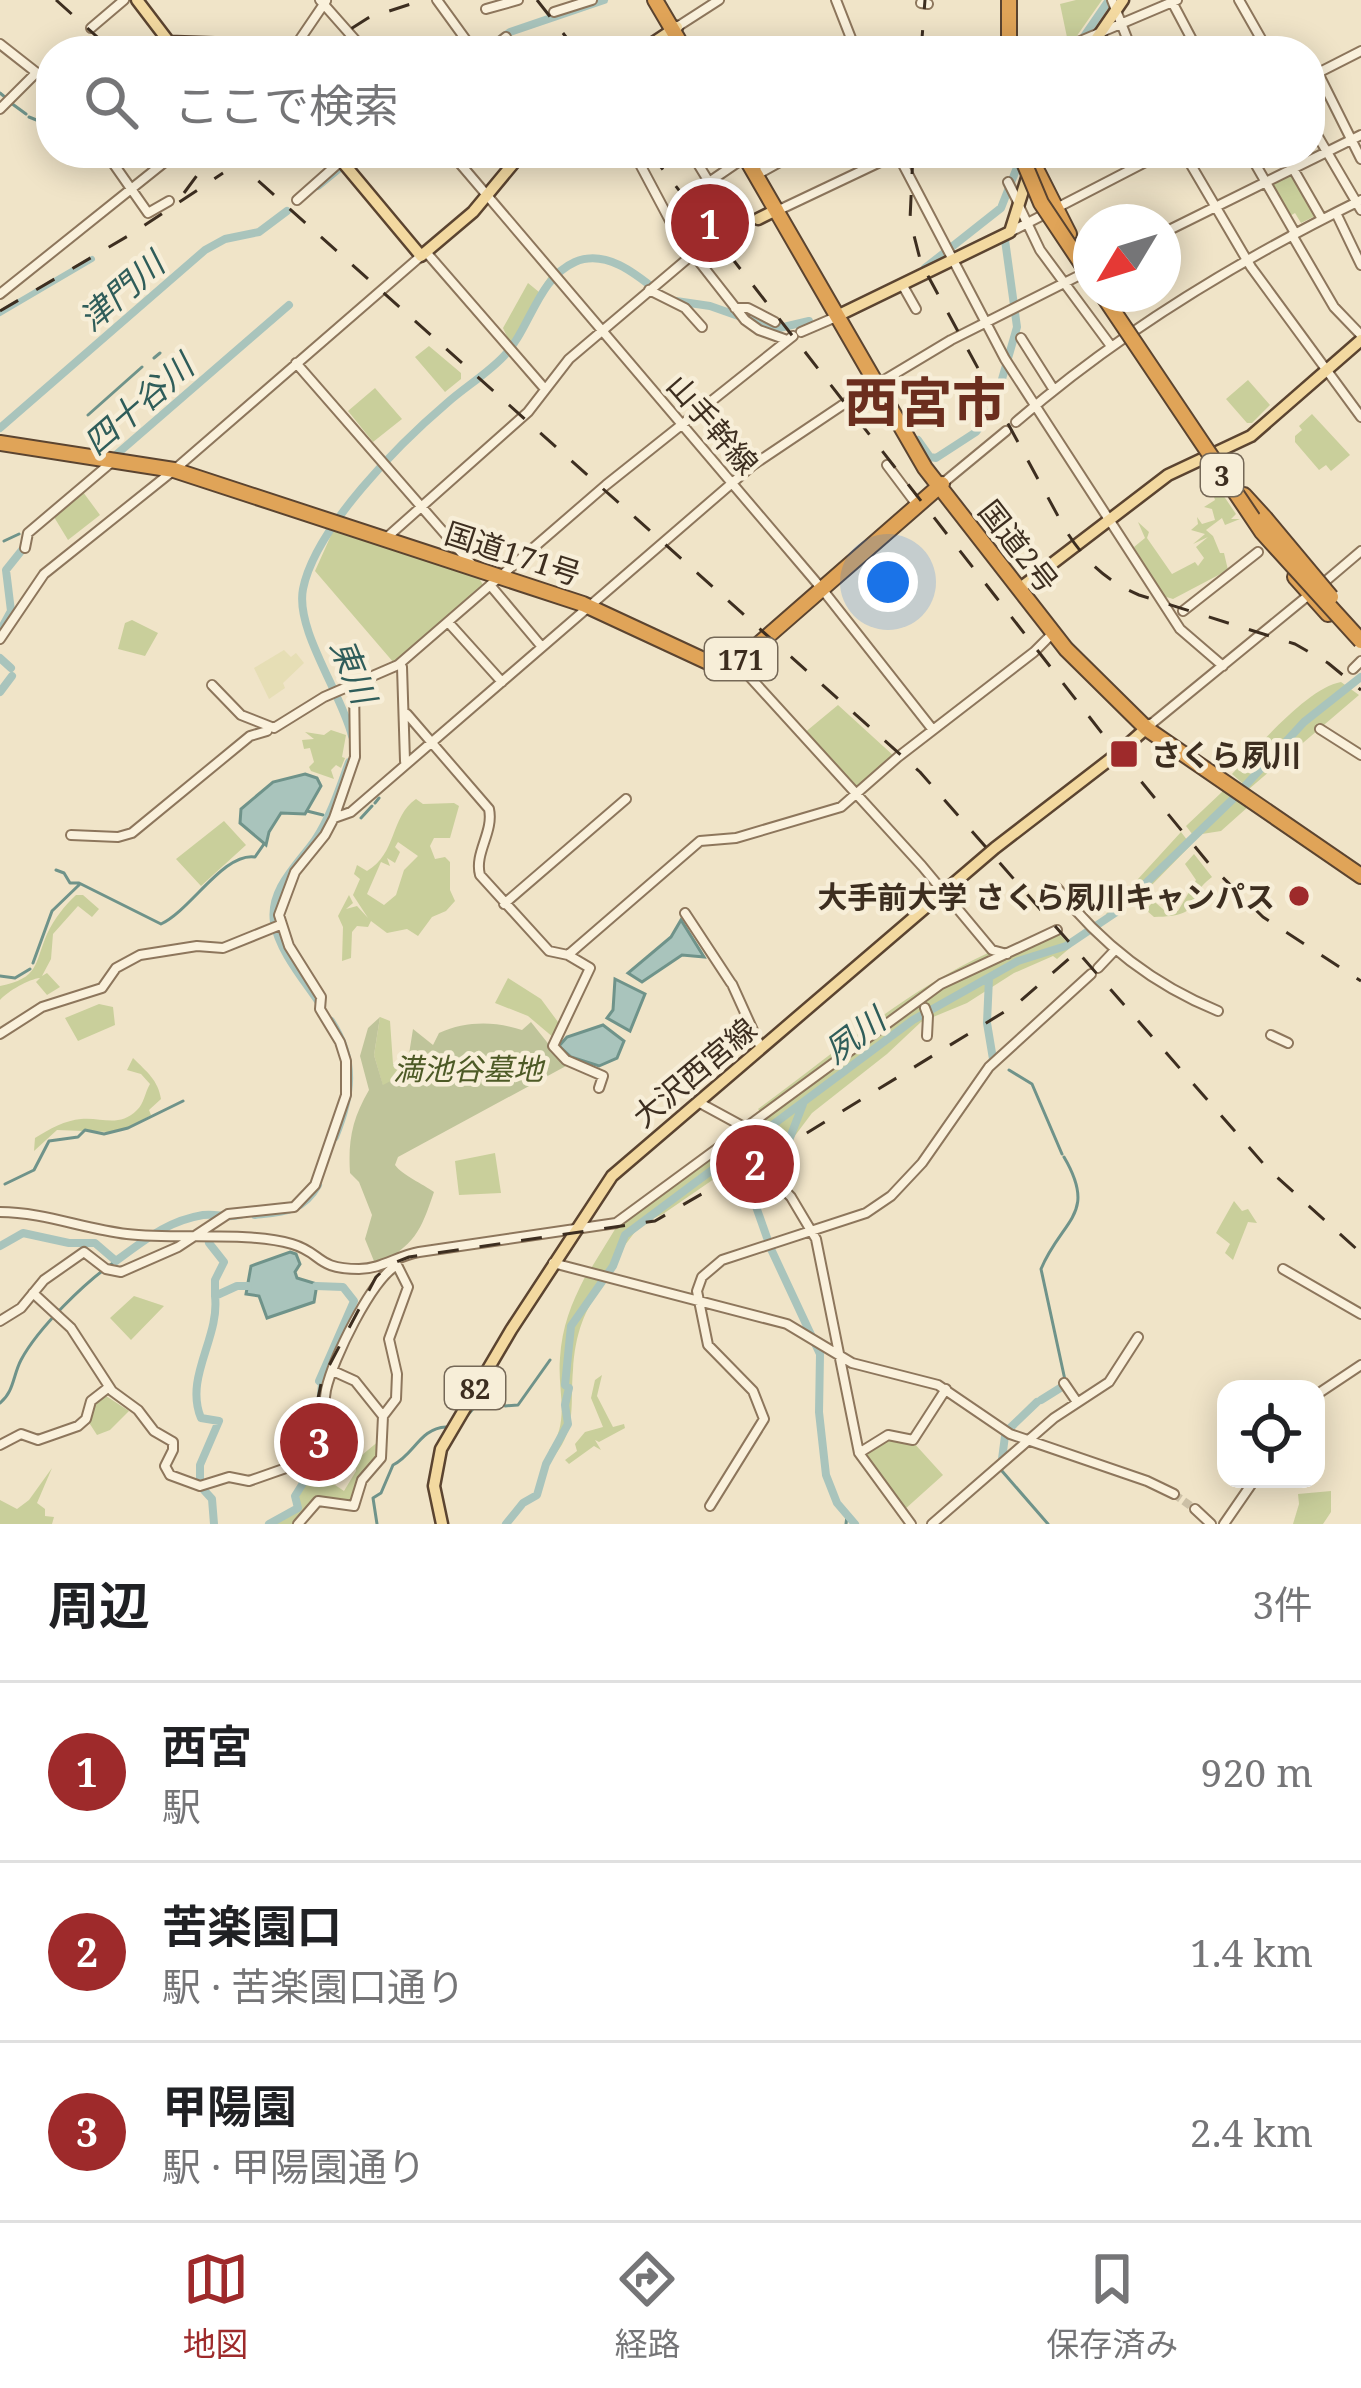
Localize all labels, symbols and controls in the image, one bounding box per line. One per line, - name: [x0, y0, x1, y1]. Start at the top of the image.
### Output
- search box: [36, 36, 1325, 168]
- icon: search: [78, 69, 144, 135]
- text: ここで検索: [174, 74, 399, 135]
- pin: 1: [671, 178, 749, 268]
- north arrow: [1073, 204, 1181, 312]
- water label: 津門川: [69, 240, 175, 340]
- water label: 四十谷川: [73, 342, 205, 464]
- district label: 西宮市: [844, 364, 1006, 438]
- street label: 山手幹線: [658, 365, 768, 483]
- road number: 3: [1201, 454, 1243, 496]
- street label: 国道2号: [970, 491, 1068, 601]
- street label: 国道171号: [440, 512, 586, 594]
- your location: [858, 552, 918, 612]
- water label: 東川: [321, 632, 388, 713]
- road number: 171: [705, 638, 777, 680]
- place label: さくら夙川: [1151, 734, 1301, 775]
- marker: さくら夙川: [1108, 738, 1140, 770]
- place label: 大手前大学 さくら夙川キャンパス: [817, 876, 1275, 917]
- marker: 大手前大学 さくら夙川キャンパス: [1286, 883, 1312, 909]
- water label: 夙川: [814, 995, 896, 1073]
- street label: 大沢西宮線: [623, 1008, 765, 1136]
- park label: 満池谷墓地: [393, 1048, 546, 1089]
- pin: 2: [716, 1119, 794, 1209]
- road number: 82: [445, 1367, 505, 1409]
- map controls: [1217, 1380, 1325, 1488]
- button: locate: [1217, 1380, 1325, 1488]
- pin: 3: [280, 1397, 358, 1487]
- text: 周辺: [48, 1569, 150, 1639]
- text: 3件: [1252, 1577, 1313, 1630]
- text: 西宮: [162, 1715, 252, 1776]
- text: 1: [76, 1745, 98, 1798]
- text: 920 m: [1201, 1745, 1313, 1798]
- text: 駅: [162, 1779, 201, 1832]
- text: 苦楽園口: [162, 1895, 342, 1956]
- text: 2: [76, 1925, 98, 1978]
- text: 1.4 km: [1190, 1925, 1313, 1978]
- text: 駅 · 苦楽園口通り: [162, 1959, 465, 2012]
- text: 甲陽園: [162, 2075, 297, 2136]
- text: 3: [76, 2105, 98, 2158]
- text: 2.4 km: [1190, 2105, 1313, 2158]
- text: 駅 · 甲陽園通り: [162, 2139, 426, 2192]
- tab: 地図: [183, 2246, 249, 2366]
- tab: 経路: [614, 2246, 680, 2366]
- tab: 保存済み: [1046, 2246, 1178, 2366]

